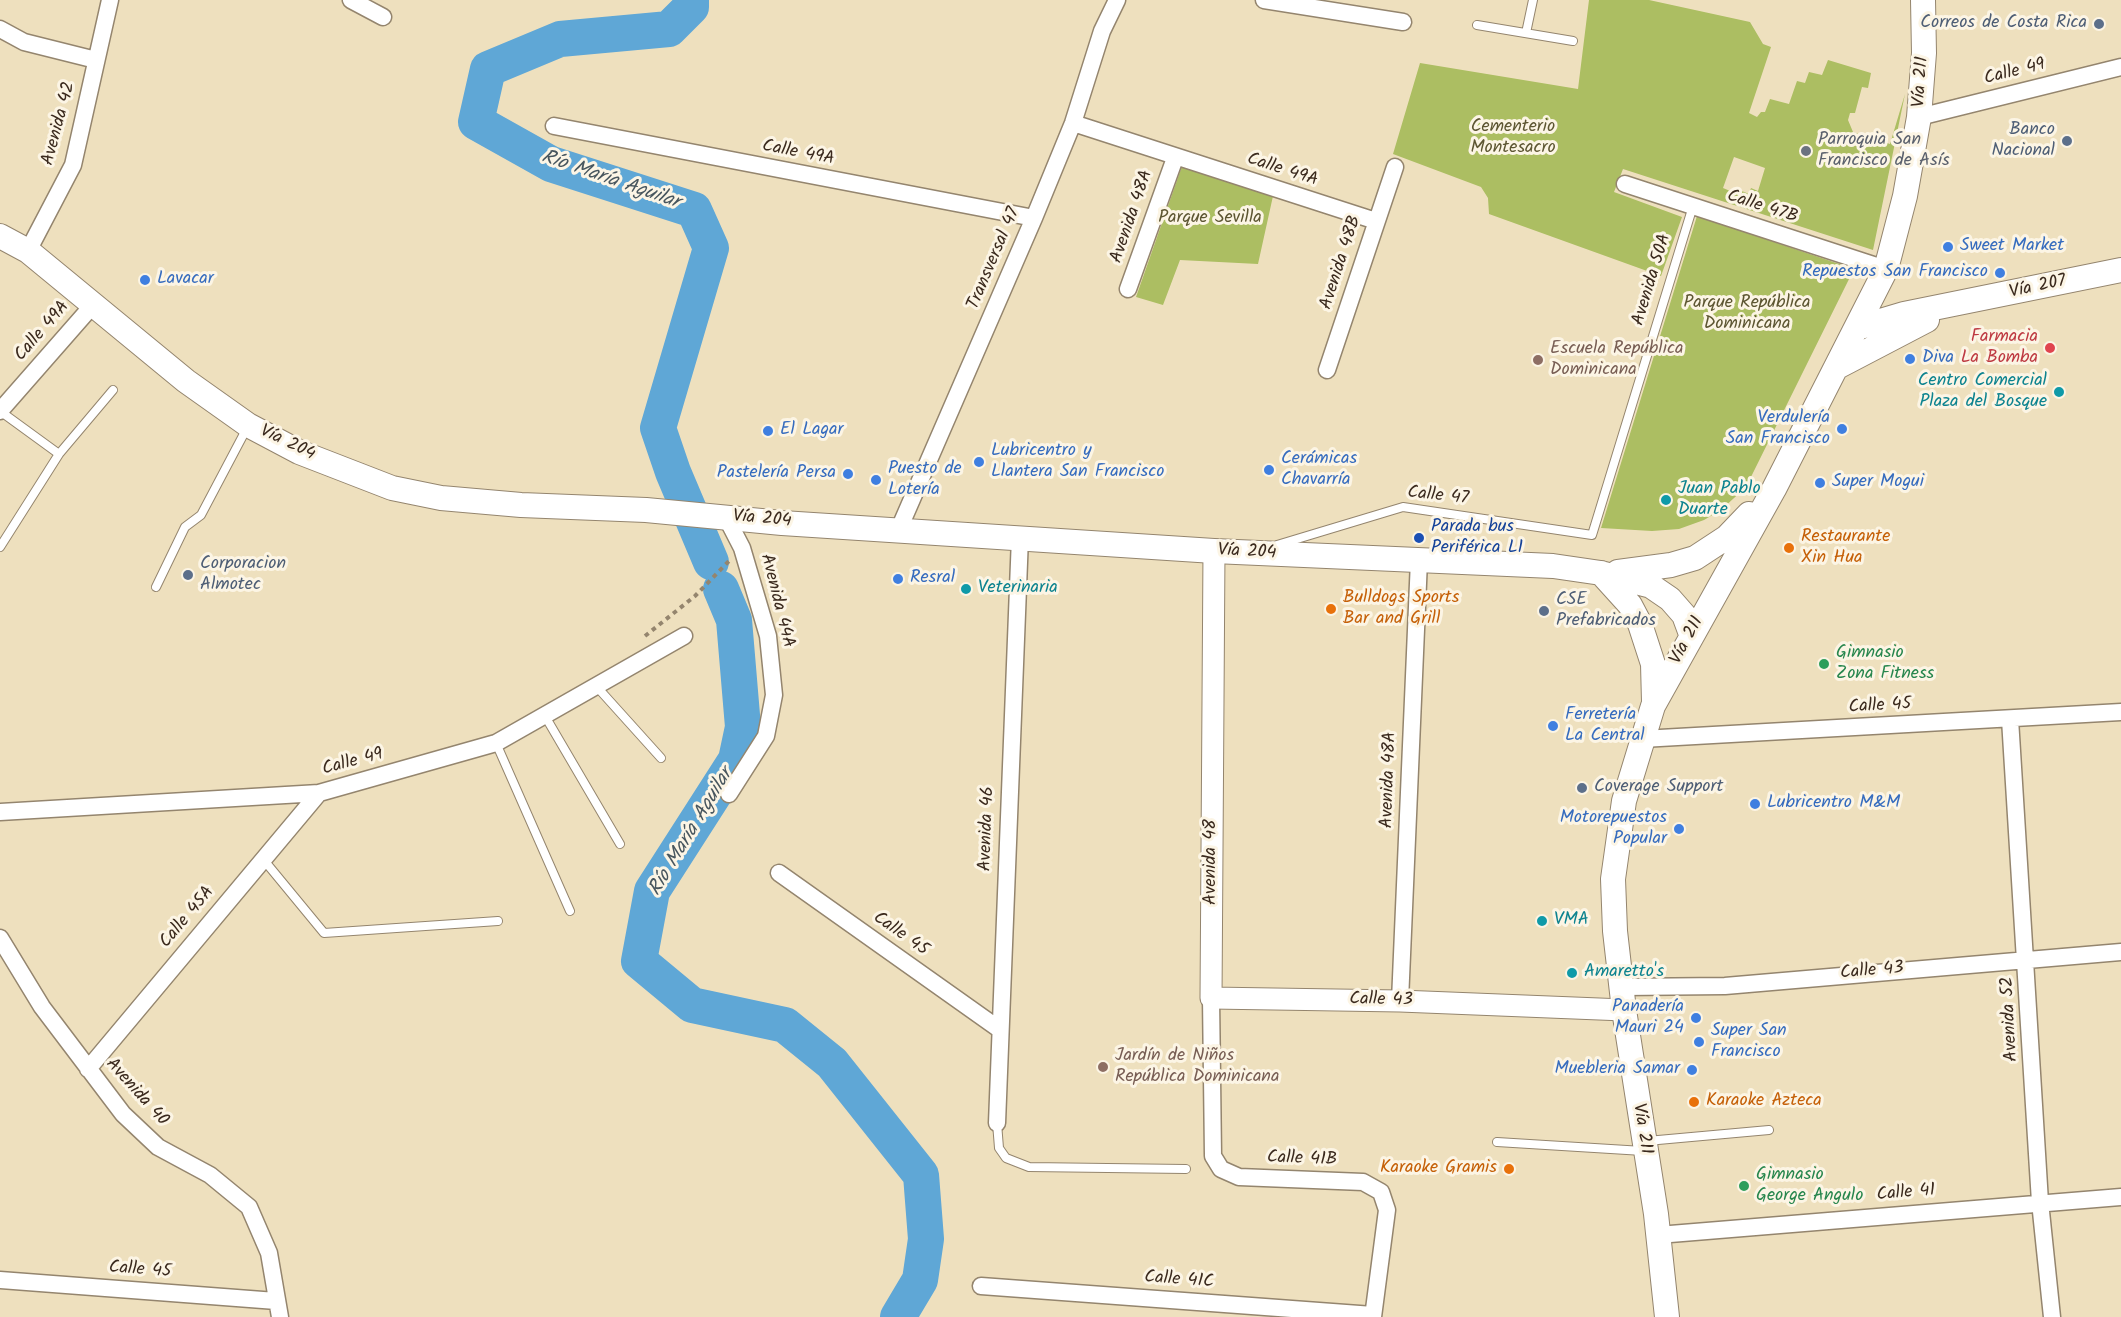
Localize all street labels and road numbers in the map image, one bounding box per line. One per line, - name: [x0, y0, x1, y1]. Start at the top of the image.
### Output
- street label: Calle 49: [1982, 55, 2048, 91]
- street label: Vía 211: [1909, 56, 1935, 108]
- street label: Avenida 42: [38, 80, 82, 168]
- street label: Calle 49A: [760, 136, 836, 172]
- street label: Calle 49A: [1244, 149, 1320, 193]
- street label: Avenida 48A: [1107, 168, 1159, 266]
- street label: Calle 47B: [1724, 186, 1800, 230]
- street label: Transversal 47: [964, 205, 1026, 313]
- street label: Avenida 48B: [1317, 213, 1367, 313]
- street label: Avenida 50A: [1629, 232, 1677, 328]
- street label: Vía 207: [2008, 271, 2068, 305]
- street label: Calle 49A: [11, 297, 75, 367]
- street label: Vía 204: [256, 421, 318, 467]
- street label: Calle 47: [1406, 483, 1470, 511]
- street label: Vía 204: [732, 507, 792, 533]
- street label: Vía 204: [1217, 541, 1277, 565]
- street label: Avenida 44A: [754, 552, 798, 650]
- street label: Vía 211: [1666, 613, 1710, 669]
- street label: Calle 45: [1848, 695, 1912, 719]
- street label: Avenida 48A: [1378, 731, 1402, 829]
- street label: Calle 49: [320, 745, 386, 781]
- street label: Avenida 46: [976, 786, 1000, 872]
- street label: Avenida 48: [1201, 819, 1223, 905]
- street label: Calle 45A: [156, 883, 220, 953]
- street label: Calle 45: [868, 908, 932, 962]
- street label: Calle 43: [1839, 958, 1905, 986]
- street label: Avenida 52: [1998, 976, 2024, 1062]
- street label: Calle 43: [1349, 990, 1413, 1012]
- street label: Avenida 40: [100, 1055, 172, 1131]
- street label: Vía 211: [1626, 1102, 1656, 1156]
- street label: Calle 41B: [1266, 1148, 1338, 1172]
- street label: Calle 41: [1876, 1181, 1936, 1207]
- street label: Calle 45: [108, 1258, 172, 1284]
- street label: Calle 41C: [1143, 1268, 1215, 1294]

